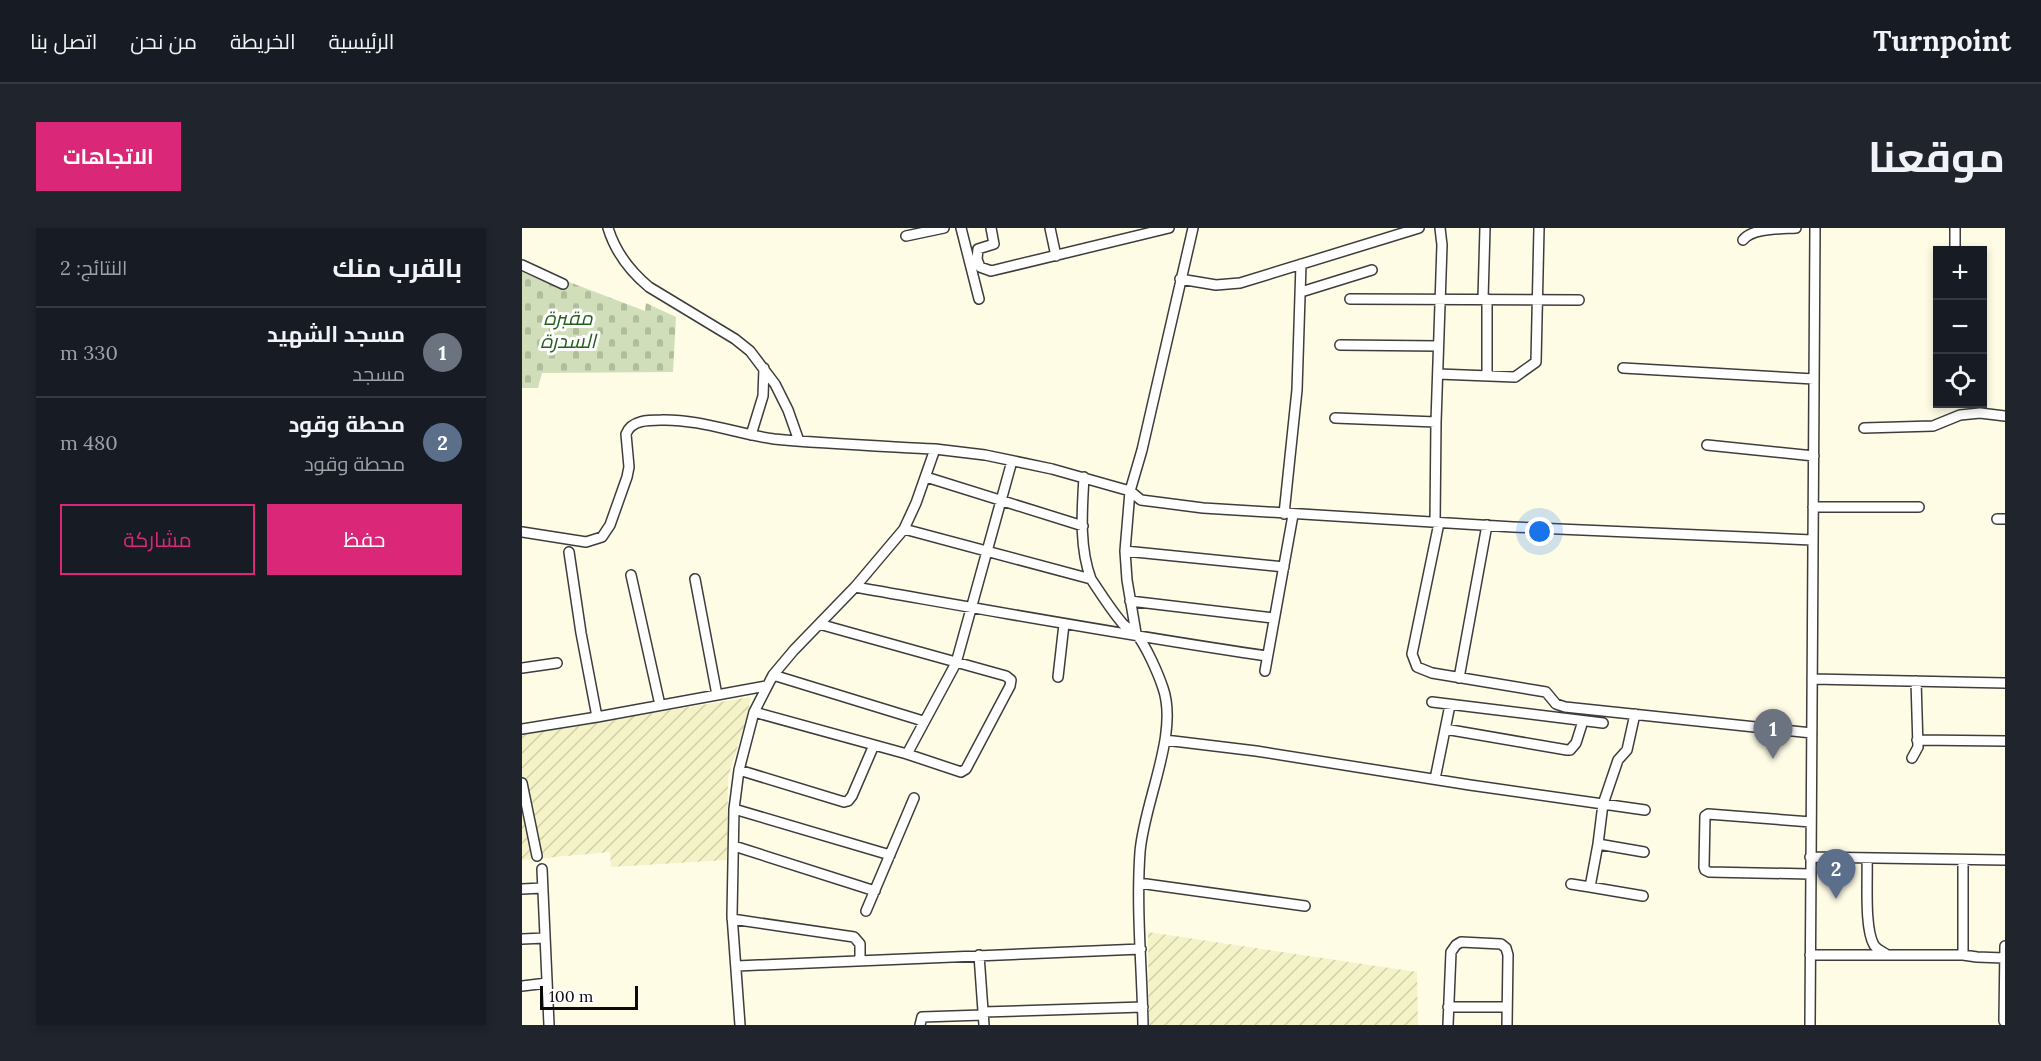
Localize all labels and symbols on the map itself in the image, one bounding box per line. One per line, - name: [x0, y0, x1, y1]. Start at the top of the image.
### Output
- park label: مقبرة السدرة: [540, 305, 598, 353]
- your location: [1525, 517, 1554, 546]
- pin: 1: [1754, 710, 1792, 759]
- pin: 2: [1816, 850, 1856, 899]
- scale bar: [540, 983, 638, 1010]

